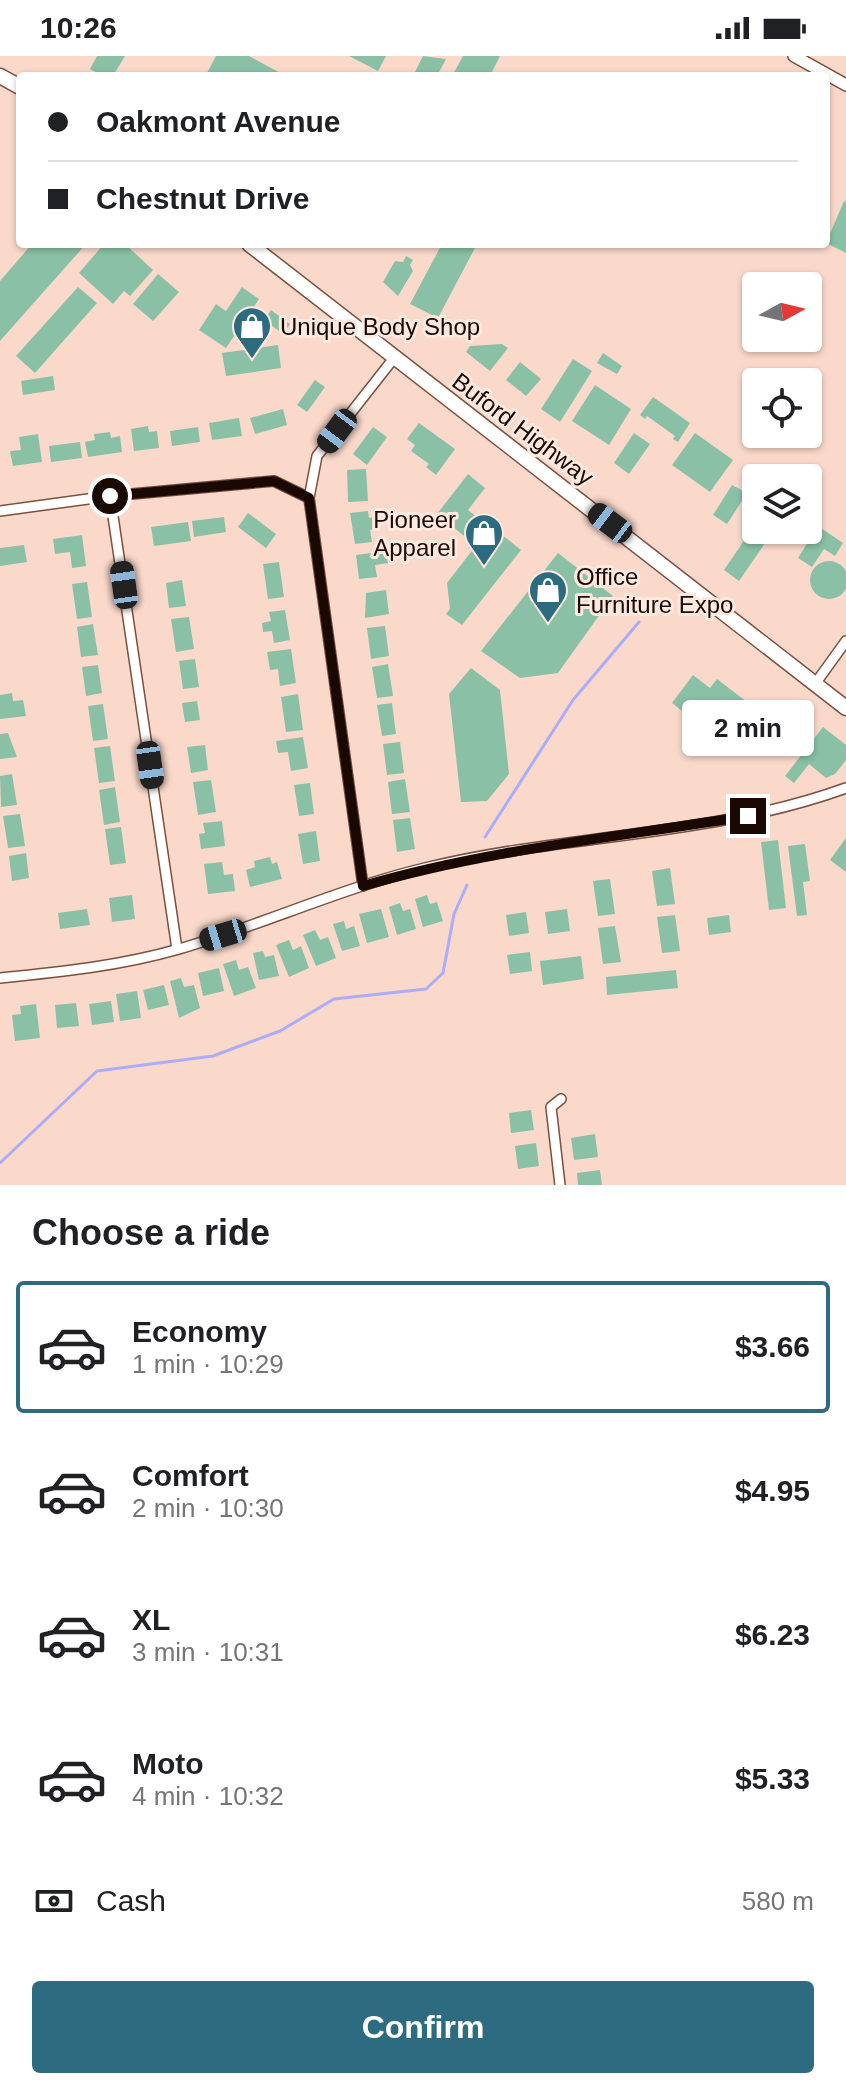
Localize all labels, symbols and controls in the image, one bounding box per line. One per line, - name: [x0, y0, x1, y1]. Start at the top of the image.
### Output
- text: 10:26: [40, 11, 117, 44]
- text: Oakmont Avenue: [96, 105, 341, 138]
- text: Chestnut Drive: [96, 182, 309, 215]
- north arrow: [742, 272, 822, 352]
- map controls: [742, 272, 822, 544]
- shop icon: Unique Body Shop: [231, 305, 273, 360]
- place label: Unique Body Shop: [280, 313, 480, 340]
- street label: Buford Highway: [447, 367, 599, 491]
- button: locate: [742, 368, 822, 448]
- car: [313, 405, 361, 457]
- button: layers: [742, 464, 822, 544]
- route start: [92, 478, 128, 514]
- car: [584, 499, 636, 547]
- place label: Pioneer Apparel: [373, 506, 456, 561]
- shop icon: Pioneer Apparel: [463, 512, 505, 567]
- car: [109, 560, 139, 610]
- place label: Office Furniture Expo: [576, 563, 733, 618]
- shop icon: Office Furniture Expo: [527, 569, 569, 624]
- callout: 2 min: [682, 700, 814, 756]
- text: 2 min: [714, 713, 782, 743]
- car: [135, 740, 165, 790]
- route end: [730, 798, 766, 834]
- car: [197, 917, 249, 953]
- text: Choose a ride: [32, 1212, 270, 1253]
- icon: car: [36, 1311, 108, 1383]
- text: Economy: [132, 1315, 267, 1348]
- text: $3.66: [735, 1330, 810, 1363]
- text: 1 min · 10:29: [132, 1349, 284, 1379]
- icon: car: [36, 1455, 108, 1527]
- text: Comfort: [132, 1459, 249, 1492]
- text: $4.95: [735, 1474, 810, 1507]
- text: 2 min · 10:30: [132, 1493, 284, 1523]
- icon: car: [36, 1599, 108, 1671]
- text: XL: [132, 1603, 170, 1636]
- text: $6.23: [735, 1618, 810, 1651]
- text: 3 min · 10:31: [132, 1637, 284, 1667]
- icon: car: [36, 1743, 108, 1815]
- text: Moto: [132, 1747, 204, 1780]
- text: $5.33: [735, 1762, 810, 1795]
- text: 4 min · 10:32: [132, 1781, 284, 1811]
- icon: cash: [32, 1879, 76, 1923]
- text: Cash: [96, 1884, 166, 1917]
- text: 580 m: [742, 1886, 814, 1916]
- button: Confirm: [32, 1981, 814, 2073]

